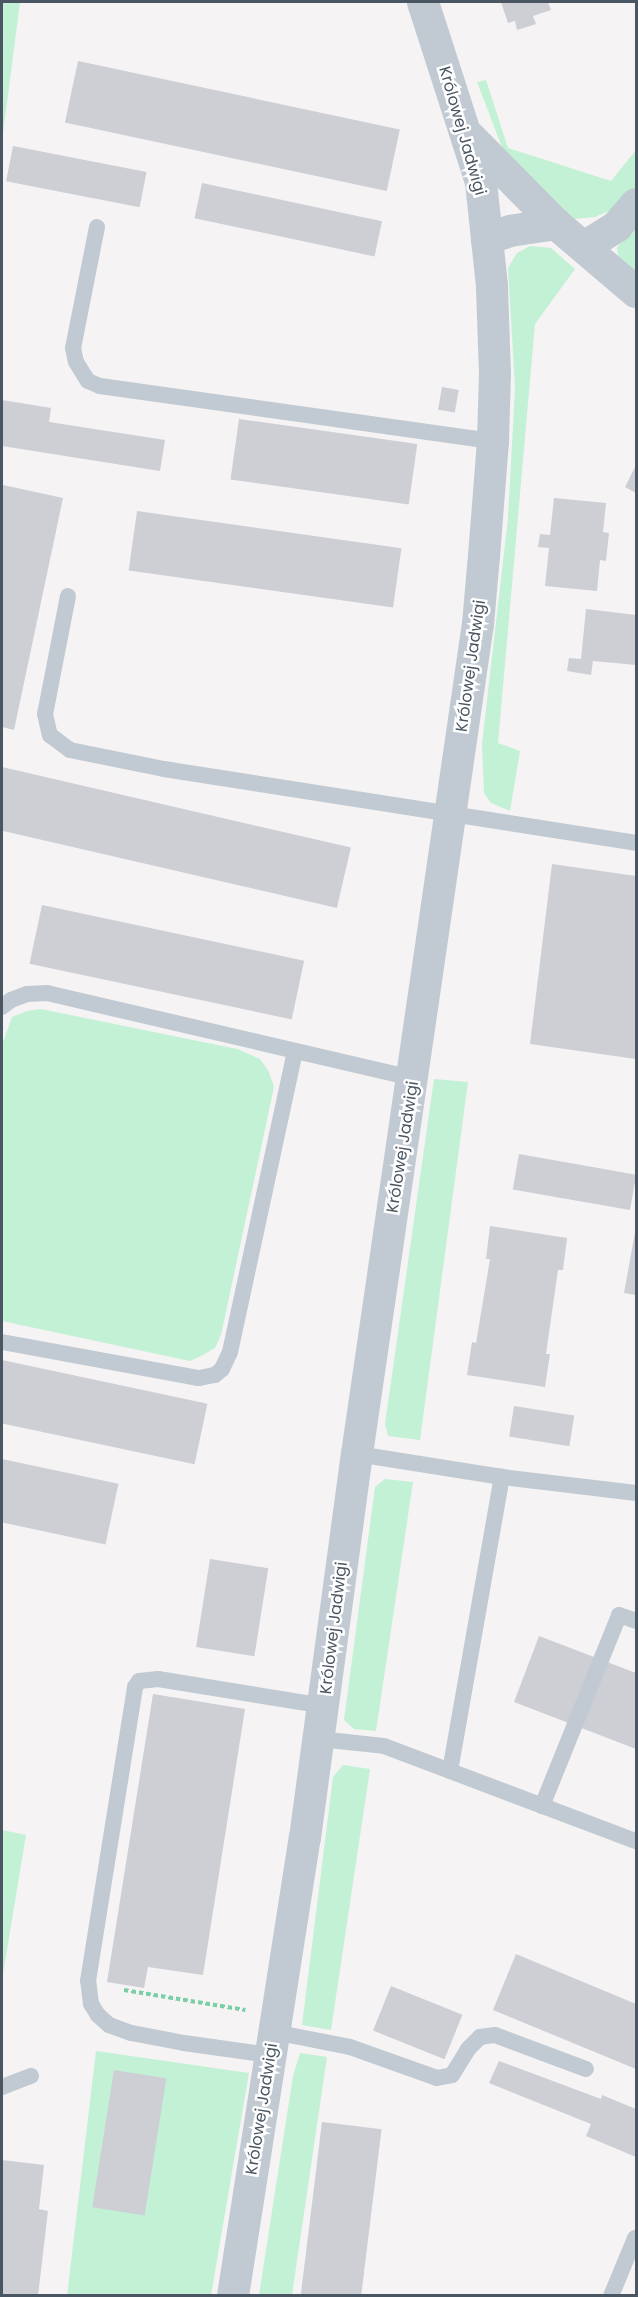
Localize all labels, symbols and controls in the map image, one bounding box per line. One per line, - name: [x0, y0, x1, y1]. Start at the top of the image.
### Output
- street label: Królowej Jadwigi: [434, 64, 490, 198]
- street label: Królowej Jadwigi: [452, 599, 490, 733]
- street label: Królowej Jadwigi: [383, 1080, 423, 1214]
- street label: Królowej Jadwigi: [316, 1561, 352, 1695]
- street label: Królowej Jadwigi: [242, 2042, 282, 2176]

